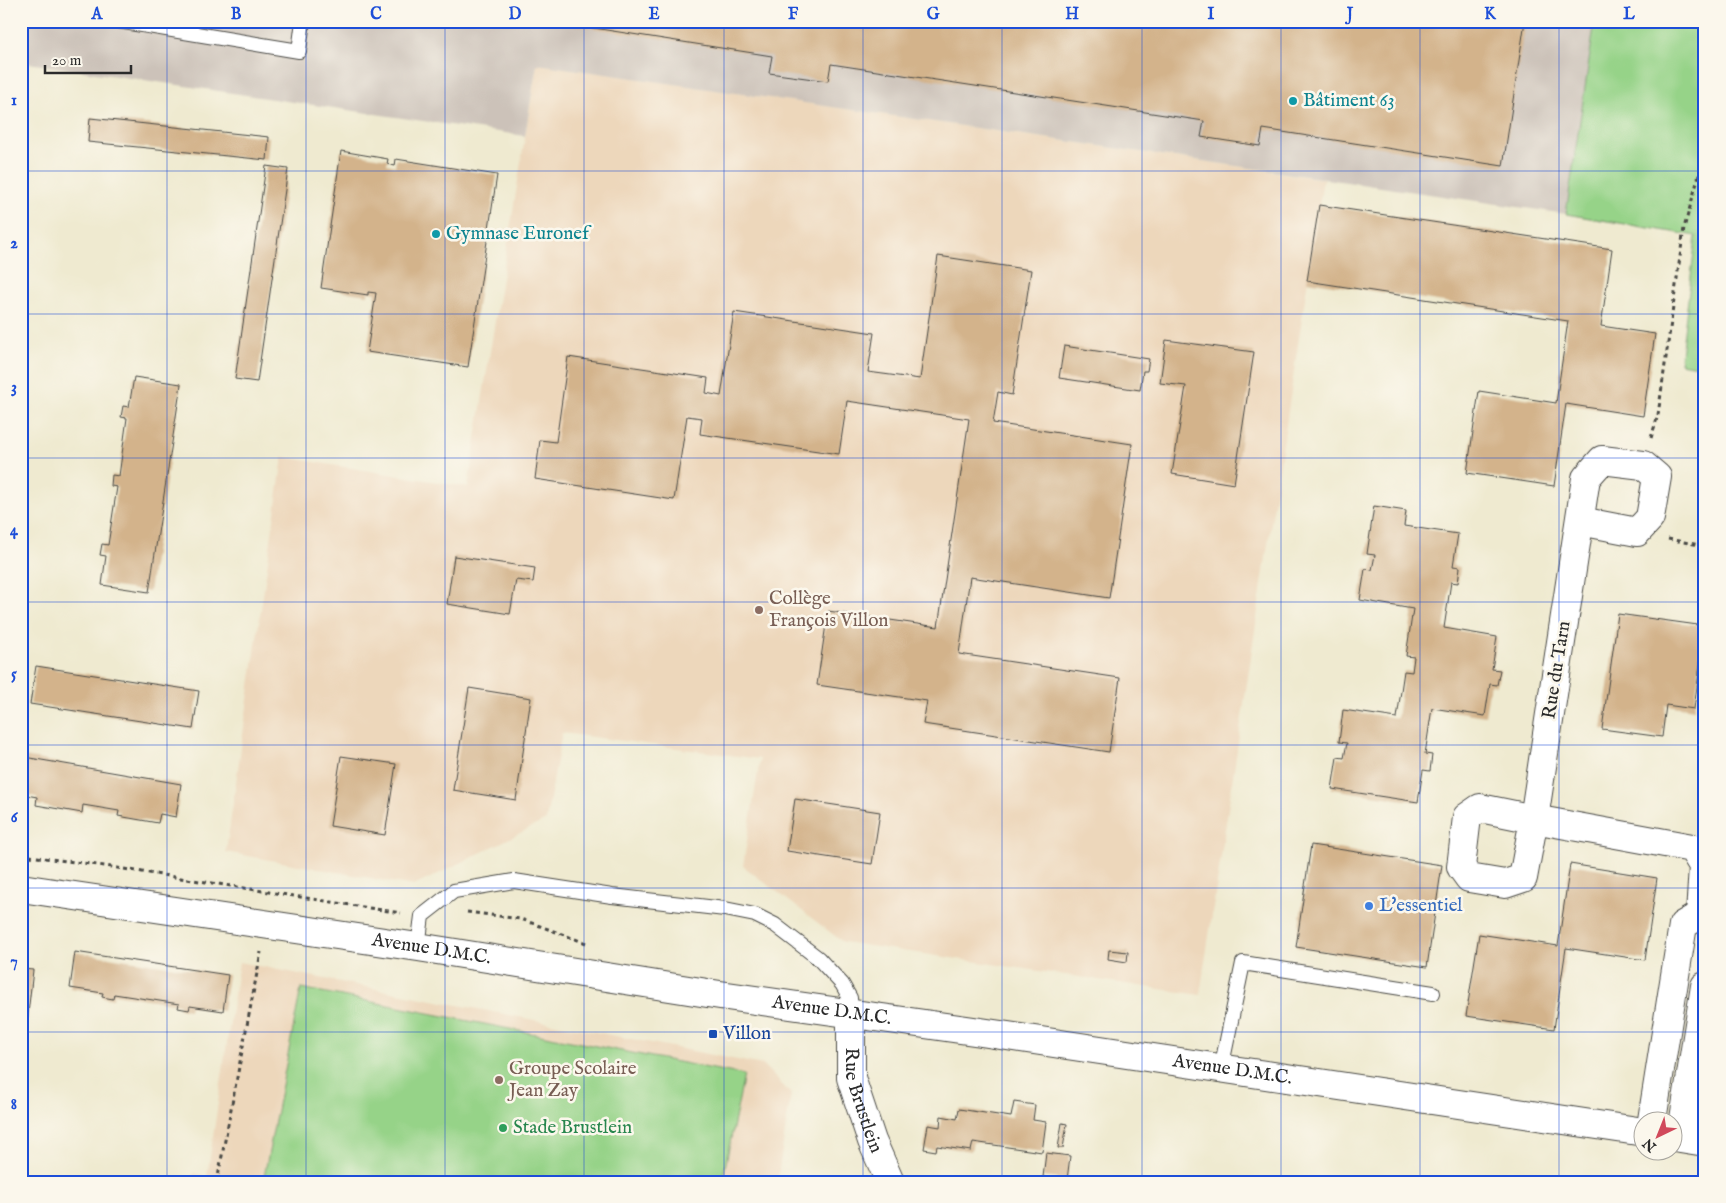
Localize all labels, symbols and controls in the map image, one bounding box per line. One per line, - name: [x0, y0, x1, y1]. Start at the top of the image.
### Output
- text: A: [91, 5, 104, 25]
- text: B: [231, 5, 242, 25]
- text: C: [370, 5, 382, 25]
- text: D: [509, 5, 522, 25]
- text: E: [648, 5, 660, 25]
- text: F: [788, 5, 799, 25]
- text: G: [927, 5, 940, 25]
- text: H: [1065, 5, 1079, 25]
- text: I: [1208, 5, 1215, 25]
- text: J: [1345, 5, 1354, 25]
- text: K: [1484, 5, 1497, 25]
- text: L: [1623, 5, 1635, 25]
- scale bar: [45, 42, 131, 74]
- text: 20 m: [52, 51, 82, 70]
- place label: Bâtiment 63: [1303, 89, 1395, 113]
- text: 1: [11, 91, 17, 111]
- marker: Bâtiment 63: [1287, 95, 1299, 107]
- place label: Gymnase Euronef: [446, 222, 592, 246]
- marker: Gymnase Euronef: [430, 228, 442, 240]
- text: 2: [10, 234, 18, 254]
- text: 3: [11, 378, 17, 398]
- text: 4: [10, 521, 19, 541]
- place label: Collège François Villon: [769, 587, 888, 633]
- marker: Collège François Villon: [753, 604, 765, 616]
- street label: Rue du Tarn: [1537, 619, 1577, 721]
- text: 5: [11, 665, 17, 685]
- text: 6: [11, 808, 19, 828]
- place label: L'essentiel: [1379, 894, 1463, 918]
- marker: L'essentiel: [1363, 900, 1375, 912]
- street label: Avenue D.M.C.: [369, 928, 493, 970]
- text: 7: [10, 952, 18, 972]
- street label: Avenue D.M.C.: [769, 990, 893, 1031]
- place label: Villon: [722, 1022, 771, 1046]
- marker: Villon: [707, 1028, 719, 1040]
- street label: Rue Brustlein: [839, 1048, 888, 1157]
- street label: Avenue D.M.C.: [1170, 1049, 1294, 1091]
- place label: Groupe Scolaire Jean Zay: [507, 1057, 637, 1103]
- marker: Groupe Scolaire Jean Zay: [493, 1074, 505, 1086]
- text: 8: [11, 1095, 17, 1115]
- north arrow: [1634, 1110, 1684, 1160]
- place label: Stade Brustlein: [513, 1116, 632, 1140]
- marker: Stade Brustlein: [497, 1122, 509, 1134]
- text: N: [1639, 1134, 1661, 1156]

